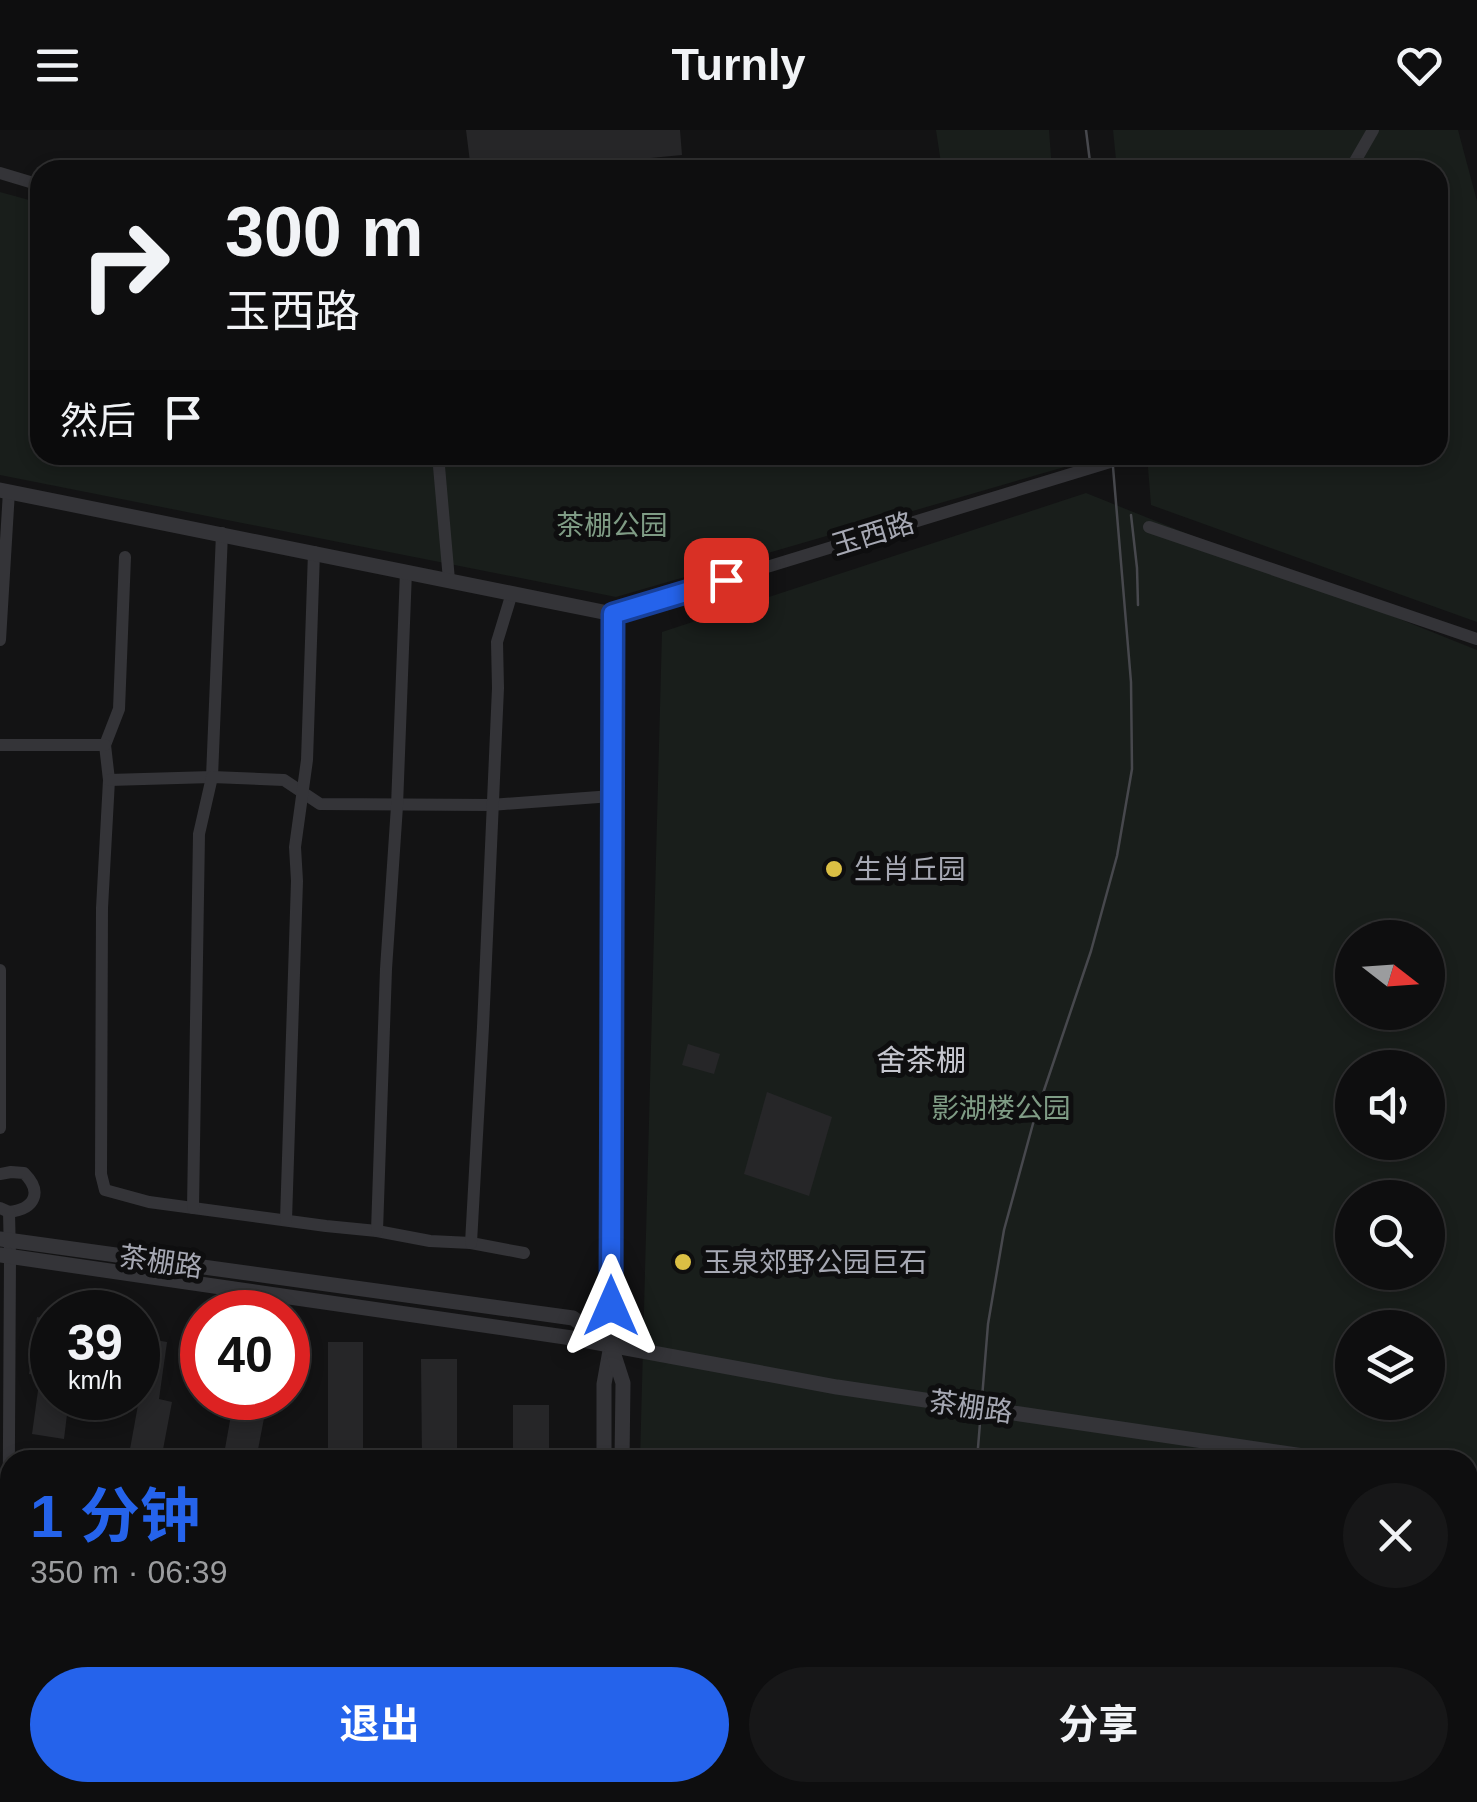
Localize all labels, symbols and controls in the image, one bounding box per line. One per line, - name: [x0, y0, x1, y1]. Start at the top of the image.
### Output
- icon: menu: [30, 38, 85, 93]
- icon: heart: [1392, 38, 1447, 93]
- text: Turnly: [671, 39, 806, 90]
- text: 300 m: [225, 193, 423, 271]
- icon: right: [60, 200, 190, 330]
- text: 玉西路: [225, 286, 360, 337]
- icon: arrive: [156, 390, 211, 445]
- text: 然后: [60, 400, 136, 442]
- street label: 玉西路: [828, 507, 918, 561]
- park label: 茶棚公园: [556, 510, 668, 541]
- pin: [684, 538, 769, 623]
- icon: arrive: [699, 553, 754, 608]
- place label: 生肖丘园: [854, 854, 966, 885]
- marker: 生肖丘园: [823, 858, 845, 880]
- north arrow: [1335, 920, 1445, 1030]
- map controls: [1335, 920, 1445, 1420]
- district label: 舍茶棚: [876, 1044, 966, 1077]
- button: sound: [1335, 1050, 1445, 1160]
- park label: 影湖楼公园: [931, 1093, 1071, 1124]
- button: search: [1335, 1180, 1445, 1290]
- street label: 茶棚路: [117, 1241, 205, 1283]
- place label: 玉泉郊野公园巨石: [703, 1247, 927, 1278]
- marker: 玉泉郊野公园巨石: [672, 1251, 694, 1273]
- position arrow: [559, 1254, 663, 1358]
- speed limit sign: 40: [180, 1290, 310, 1420]
- button: layers: [1335, 1310, 1445, 1420]
- text: 39: [67, 1315, 123, 1371]
- text: km/h: [68, 1366, 122, 1394]
- street label: 茶棚路: [927, 1386, 1015, 1428]
- text: 1 分钟: [30, 1483, 200, 1550]
- button: close: [1343, 1483, 1448, 1588]
- text: 350 m · 06:39: [30, 1554, 227, 1590]
- button: 退出: [30, 1667, 729, 1782]
- button: 分享: [749, 1667, 1448, 1782]

